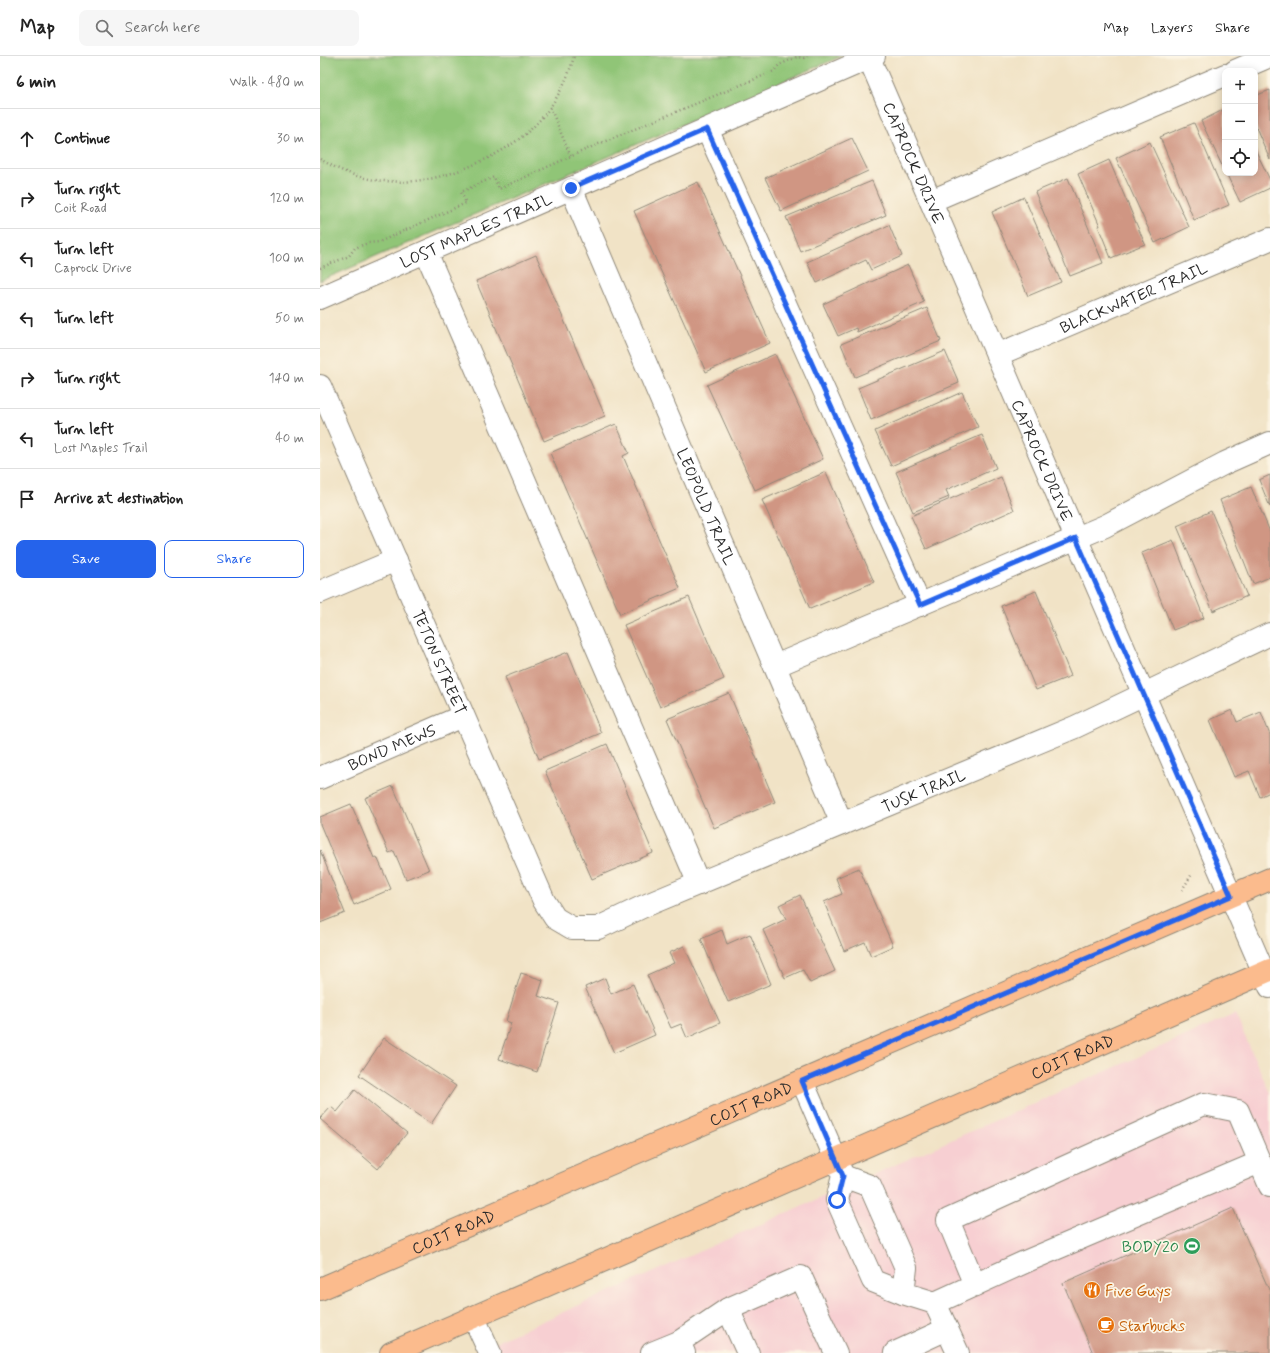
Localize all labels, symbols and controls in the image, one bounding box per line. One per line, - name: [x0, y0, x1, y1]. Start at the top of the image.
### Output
- search box: [79, 10, 359, 46]
- text: Map: [20, 15, 55, 40]
- icon: search: [93, 17, 115, 39]
- text: Search here: [125, 18, 200, 38]
- text: Map: [1103, 19, 1129, 37]
- text: Layers: [1151, 19, 1193, 37]
- text: Share: [1215, 19, 1250, 37]
- map controls: [1222, 68, 1258, 176]
- button: +: [1222, 68, 1258, 104]
- text: 6 min: [16, 71, 56, 93]
- text: Walk · 480 m: [230, 74, 304, 91]
- street label: CAPROCK DRIVE: [877, 99, 948, 227]
- button: −: [1222, 104, 1258, 140]
- icon: ahead: [16, 128, 38, 150]
- text: Continue: [54, 129, 110, 149]
- text: 30 m: [277, 130, 304, 147]
- button: locate: [1222, 140, 1258, 176]
- route end: [562, 179, 580, 197]
- text: Turn right: [54, 180, 121, 200]
- icon: right: [16, 188, 38, 210]
- street label: LOST MAPLES TRAIL: [397, 189, 556, 274]
- text: 120 m: [270, 190, 304, 207]
- text: Coit Road: [54, 200, 107, 217]
- text: Turn left: [54, 240, 114, 260]
- icon: left: [16, 248, 38, 270]
- text: 100 m: [269, 250, 304, 267]
- street label: BLACKWATER TRAIL: [1057, 258, 1211, 339]
- text: Caprock Drive: [54, 260, 132, 277]
- icon: left: [16, 308, 38, 330]
- text: Turn left: [54, 309, 114, 329]
- text: 50 m: [275, 310, 304, 327]
- icon: right: [16, 368, 38, 390]
- text: Turn right: [54, 369, 121, 389]
- text: 140 m: [269, 370, 304, 387]
- street label: CAPROCK DRIVE: [1006, 397, 1077, 525]
- text: Turn left: [54, 420, 114, 440]
- icon: left: [16, 428, 38, 450]
- text: 40 m: [275, 430, 304, 447]
- text: Lost Maples Trail: [54, 440, 148, 457]
- street label: LEOPOLD TRAIL: [671, 445, 739, 569]
- icon: arrive: [16, 488, 38, 510]
- text: Arrive at destination: [54, 489, 183, 509]
- button: Save: [16, 540, 156, 578]
- button: Share: [164, 540, 304, 578]
- street label: TETON STREET: [407, 607, 471, 718]
- street label: BOND MEWS: [345, 720, 439, 777]
- street label: TUSK TRAIL: [879, 764, 969, 818]
- street label: COIT ROAD: [1028, 1030, 1118, 1085]
- street label: COIT ROAD: [706, 1077, 796, 1132]
- route start: [828, 1191, 846, 1209]
- street label: COIT ROAD: [409, 1206, 499, 1260]
- sports icon: BODY20: [1182, 1236, 1202, 1256]
- place label: BODY20: [1122, 1237, 1179, 1258]
- restaurant icon: Five Guys: [1082, 1280, 1102, 1300]
- place label: Five Guys: [1105, 1281, 1171, 1302]
- cafe icon: Starbucks: [1096, 1315, 1116, 1335]
- place label: Starbucks: [1119, 1316, 1185, 1337]

